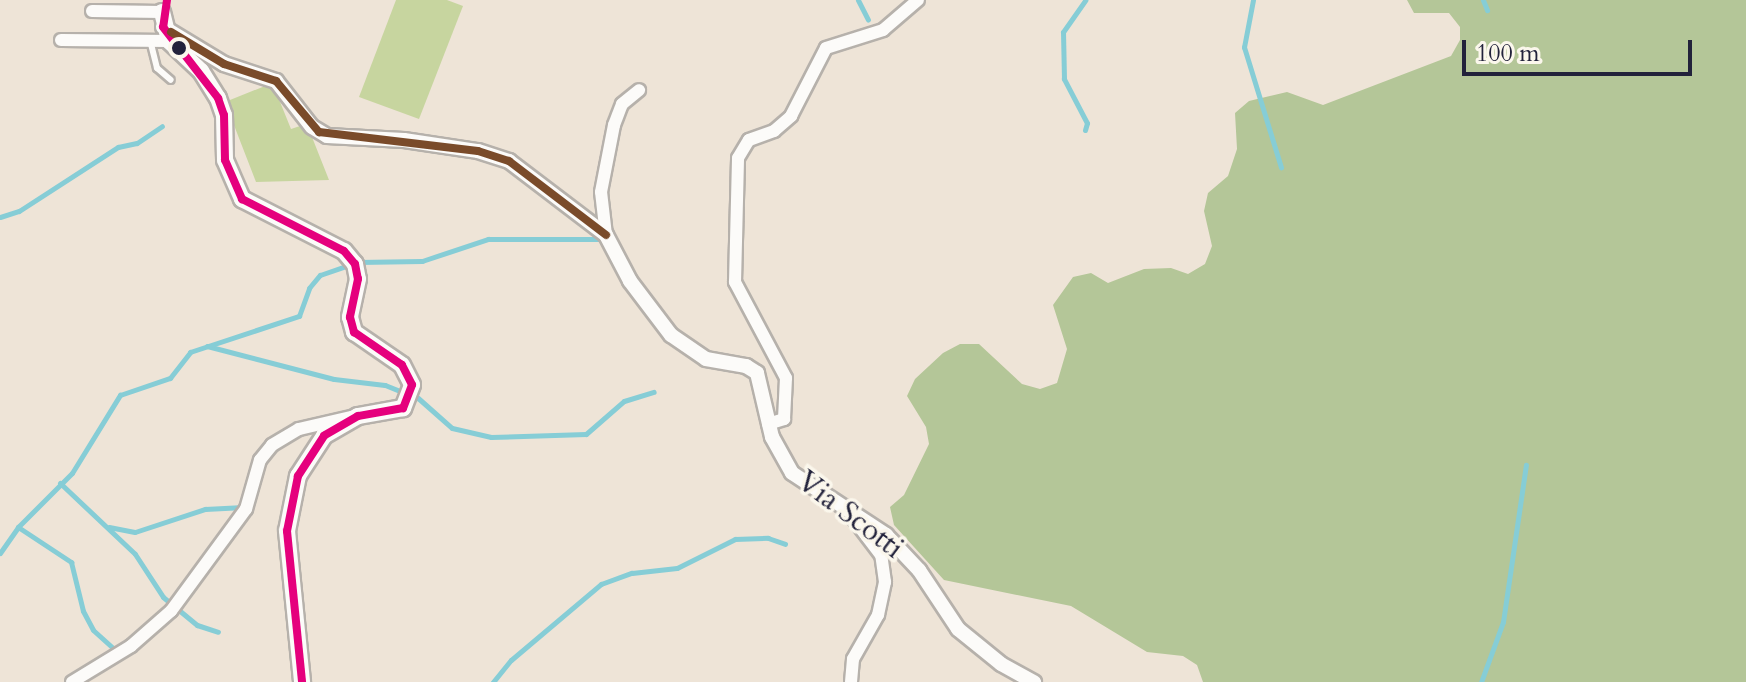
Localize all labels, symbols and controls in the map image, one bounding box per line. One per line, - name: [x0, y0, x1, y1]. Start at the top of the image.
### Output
- scale bar: [1466, 24, 1696, 74]
- text: 100 m: [1476, 37, 1540, 70]
- unlabelled marker: [171, 40, 187, 56]
- street label: Via Scotti: [790, 463, 910, 567]

